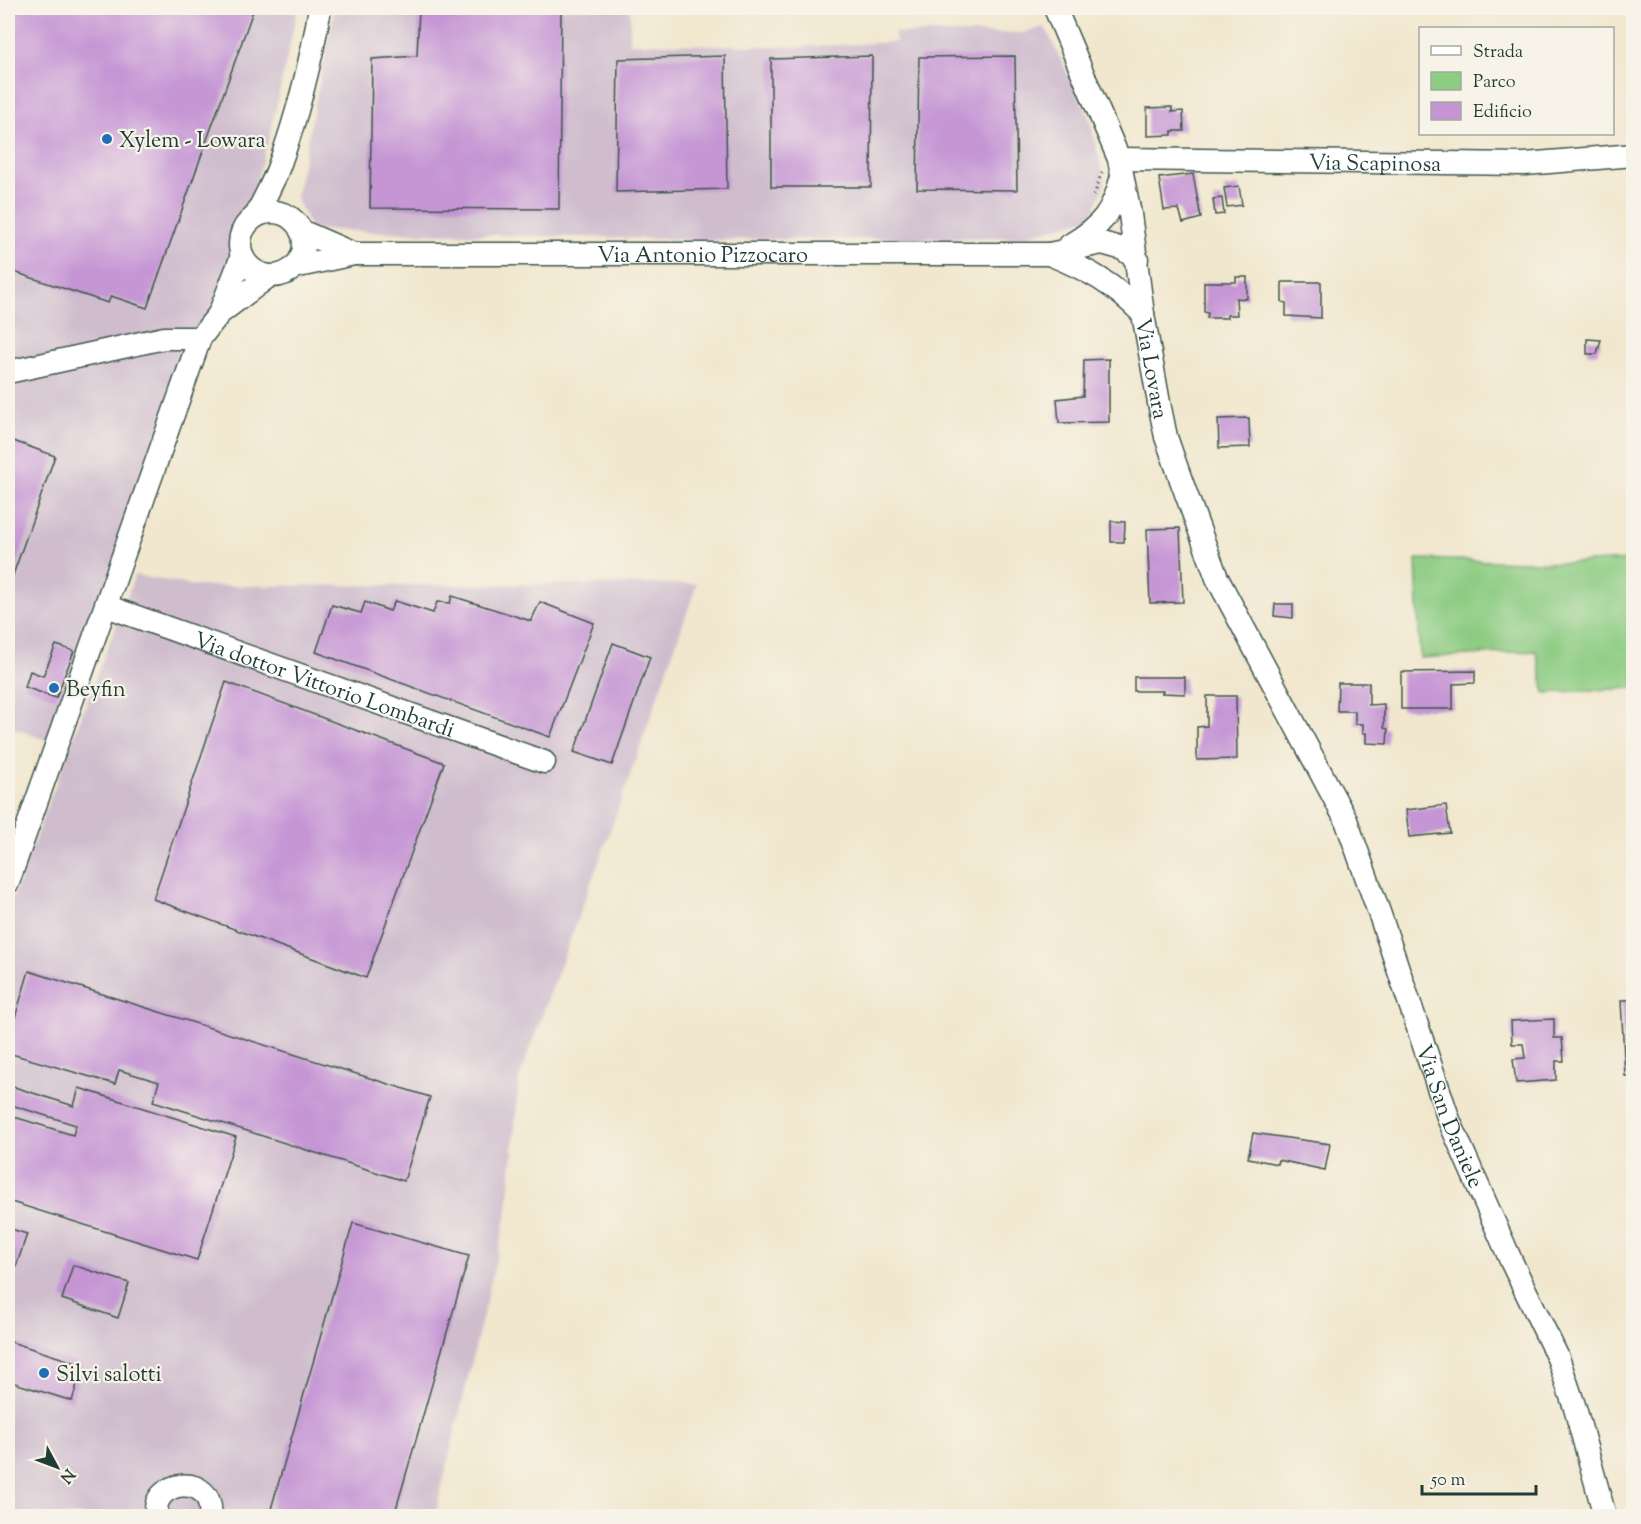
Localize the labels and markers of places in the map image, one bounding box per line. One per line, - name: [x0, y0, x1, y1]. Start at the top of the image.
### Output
- place label: Xylem - Lowara: [119, 126, 266, 158]
- marker: Xylem - Lowara: [100, 132, 114, 146]
- place label: Beyfin: [66, 675, 126, 707]
- marker: Beyfin: [47, 681, 61, 695]
- place label: Silvi salotti: [56, 1360, 162, 1392]
- marker: Silvi salotti: [37, 1366, 51, 1380]

